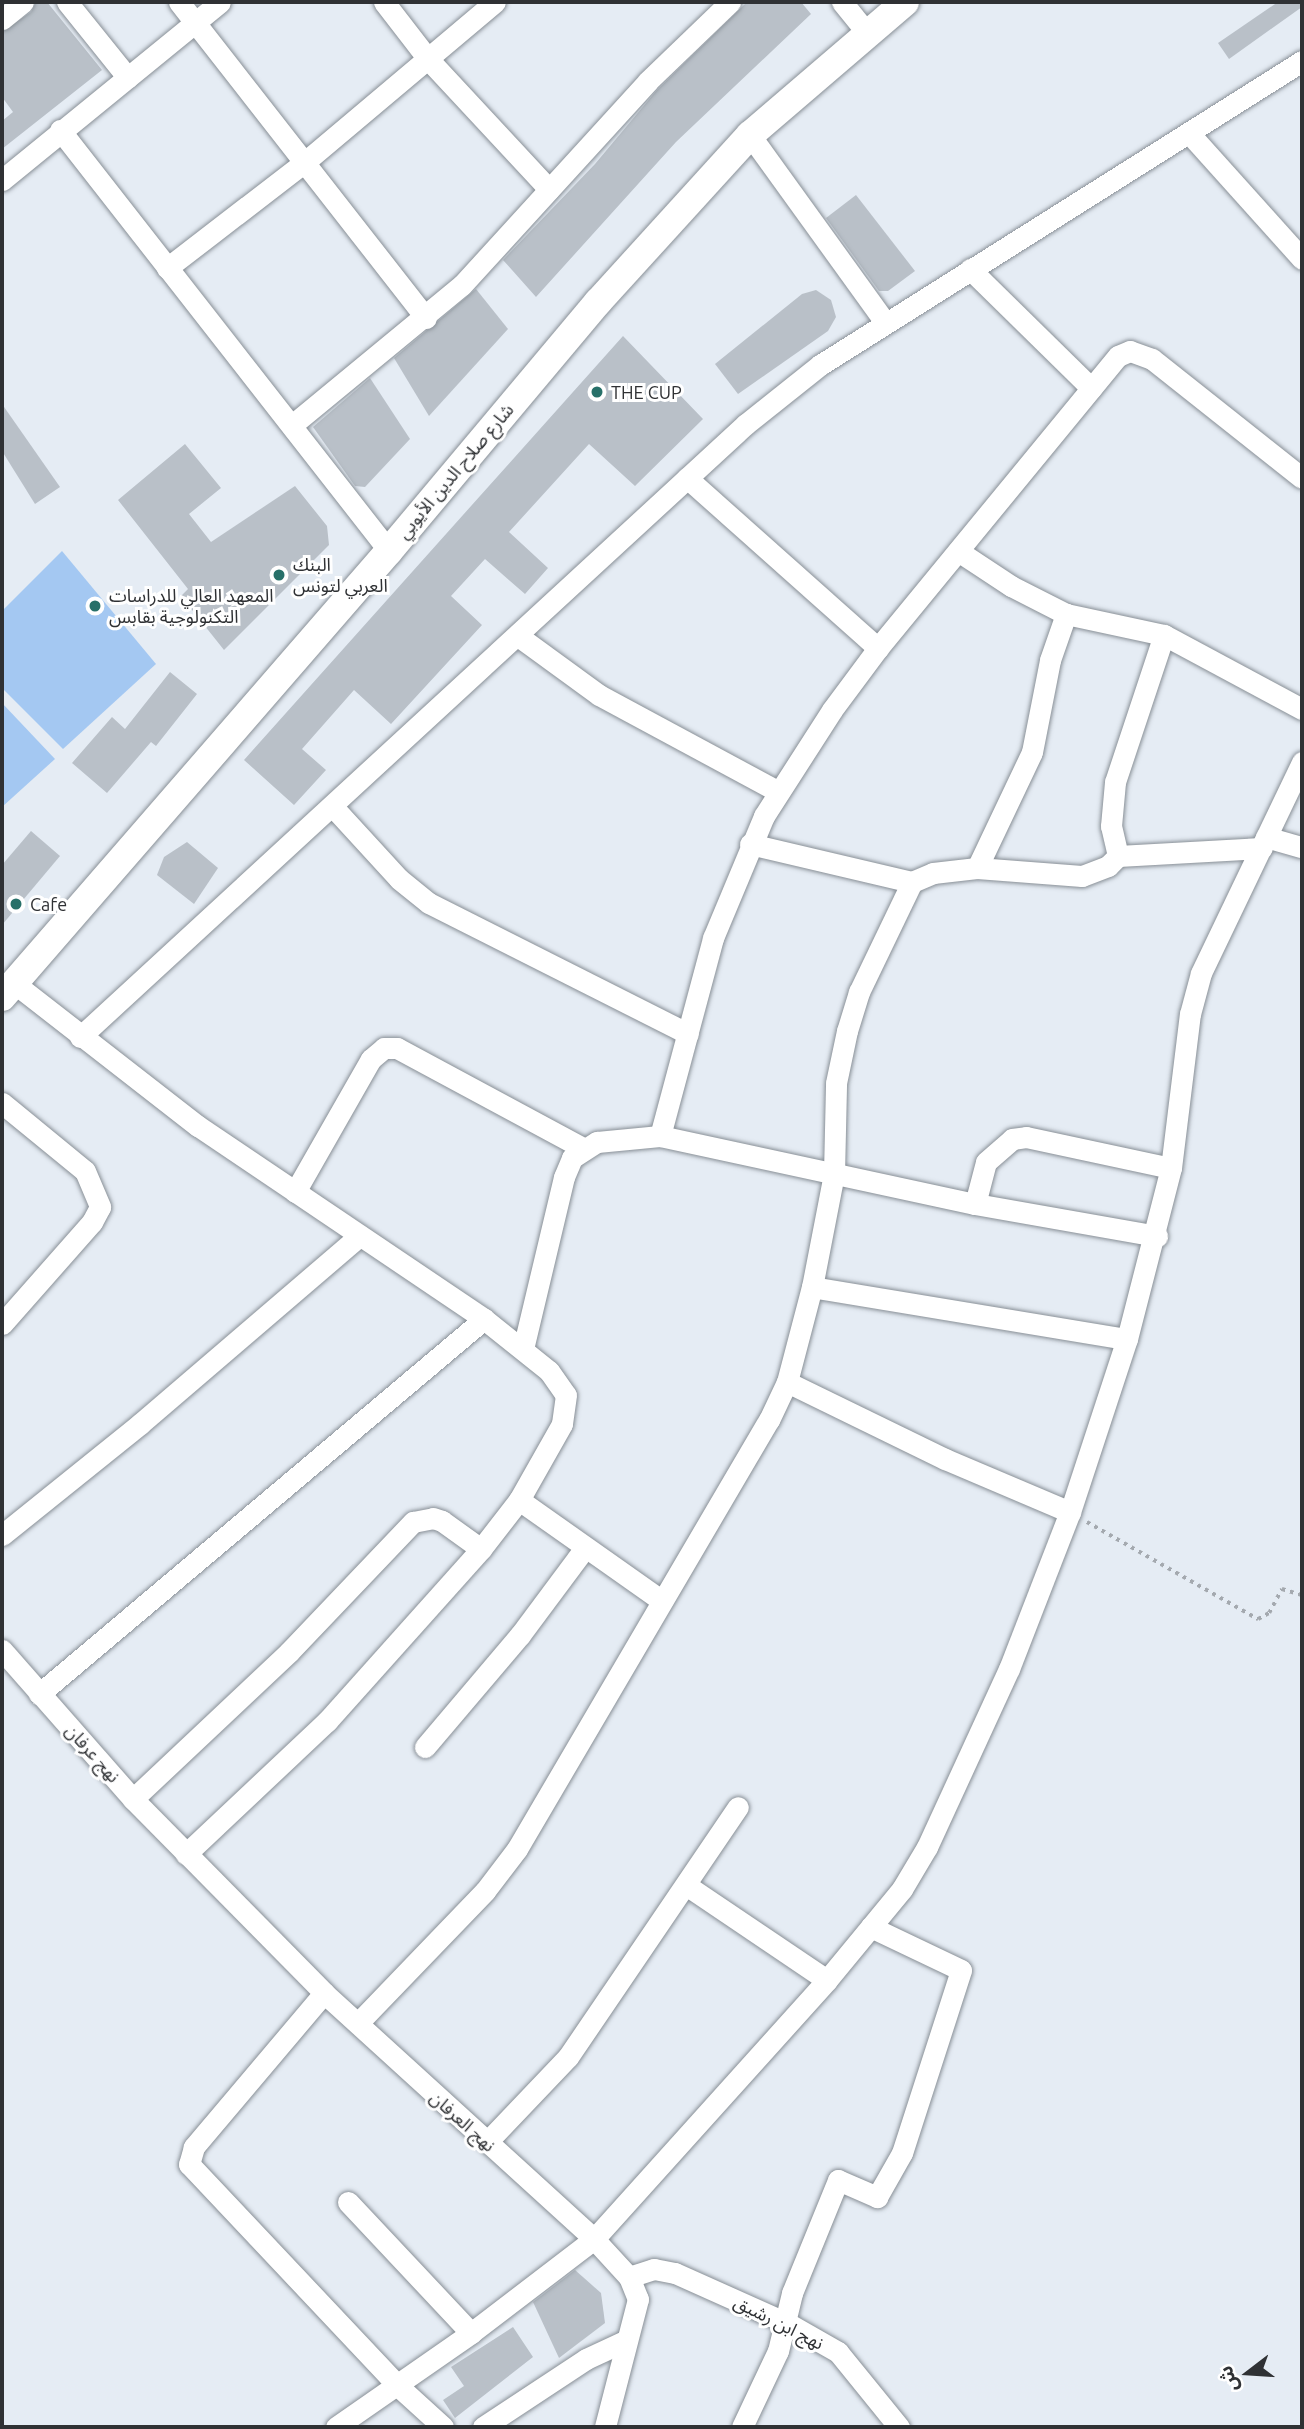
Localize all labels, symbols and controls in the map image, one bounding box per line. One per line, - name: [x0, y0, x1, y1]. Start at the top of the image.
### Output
- place label: THE CUP: [611, 381, 682, 403]
- marker: THE CUP: [589, 384, 605, 400]
- street label: شارع صلاح الدين الأيوبي: [392, 399, 518, 543]
- place label: البنك العربي لتونس: [293, 554, 388, 596]
- marker: البنك العربي لتونس: [271, 567, 287, 583]
- place label: المعهد العالي للدراسات التكنولوجية بقابس: [109, 585, 274, 628]
- marker: المعهد العالي للدراسات التكنولوجية بقابس: [87, 598, 103, 614]
- place label: Cafe: [30, 893, 67, 915]
- marker: Cafe: [8, 896, 24, 912]
- street label: نهج عرفان: [61, 1719, 125, 1787]
- street label: نهج العرفان: [426, 2086, 500, 2156]
- street label: نهج ابن رشيق: [731, 2290, 827, 2354]
- north arrow: [1213, 2338, 1283, 2408]
- text: ش: [1214, 2363, 1242, 2395]

